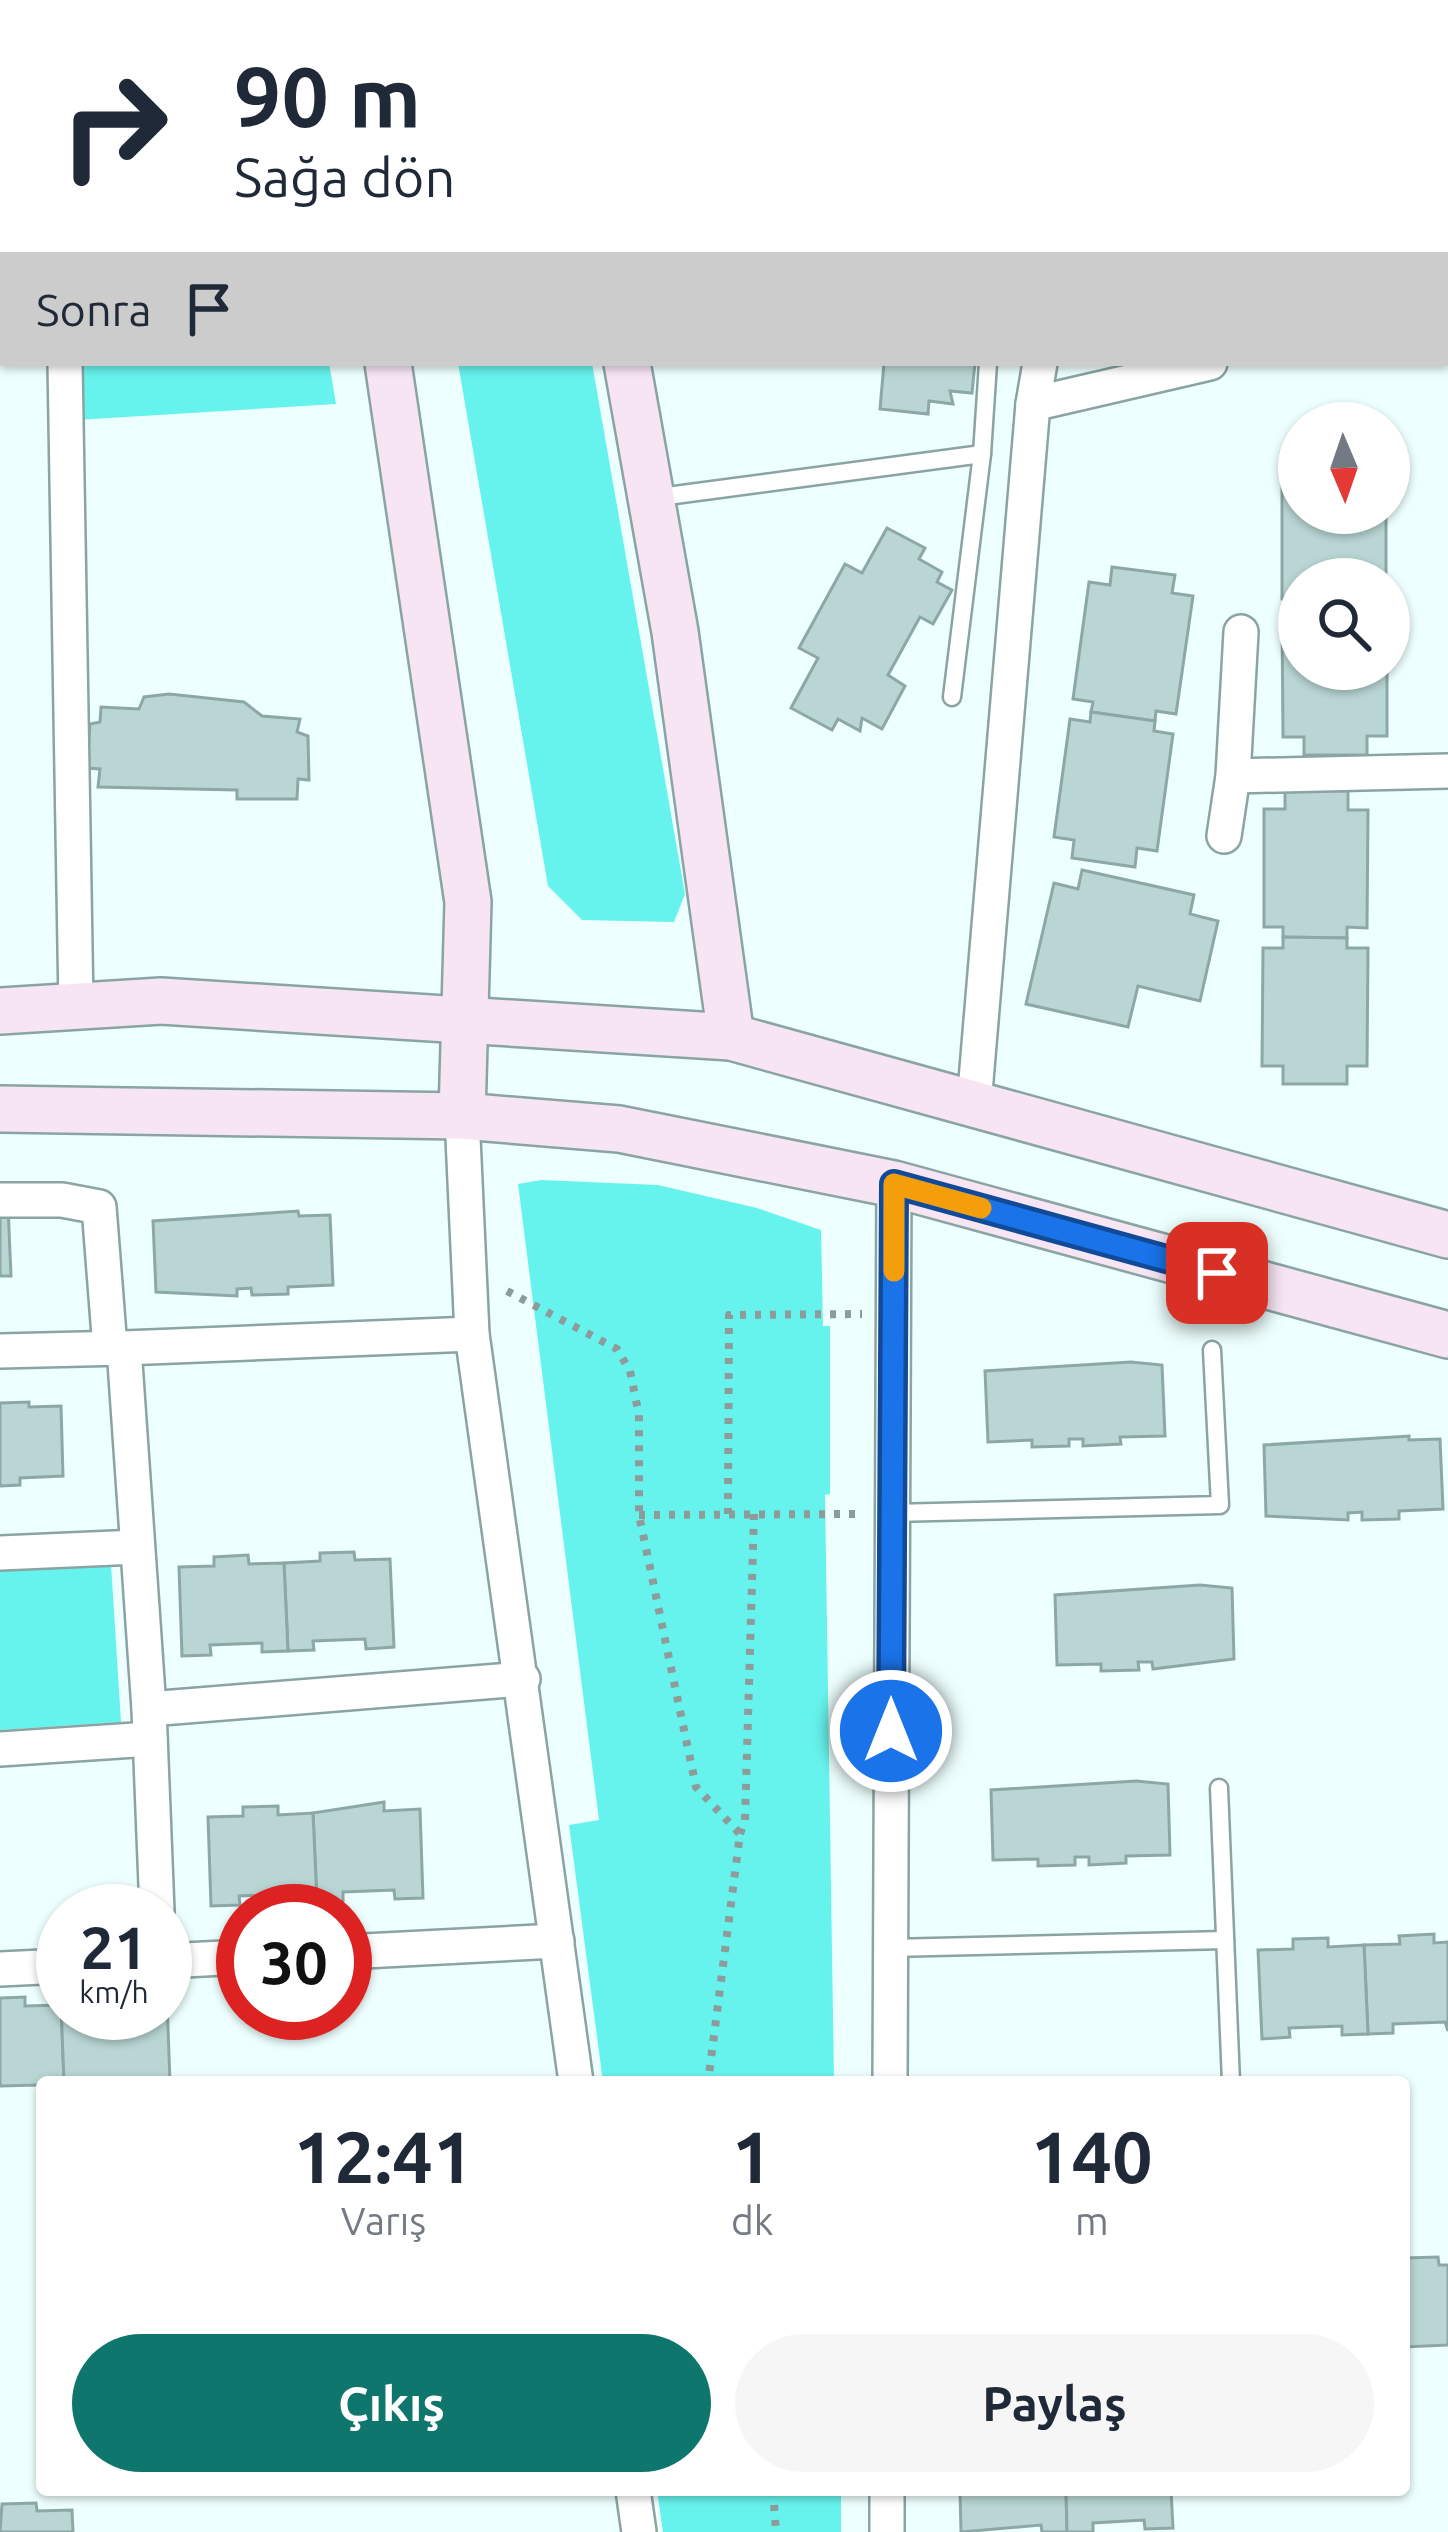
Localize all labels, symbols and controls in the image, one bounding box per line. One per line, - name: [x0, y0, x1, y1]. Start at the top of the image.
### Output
- icon: right: [36, 48, 192, 204]
- text: 90 m: [234, 49, 421, 143]
- text: Sağa dön: [234, 147, 455, 207]
- icon: arrive: [176, 276, 242, 342]
- text: Sonra: [36, 284, 152, 335]
- north arrow: [1278, 402, 1410, 534]
- map controls: [1278, 402, 1410, 690]
- button: search: [1278, 558, 1410, 690]
- pin: [1166, 1222, 1268, 1324]
- icon: arrive: [1184, 1240, 1250, 1306]
- position arrow: [828, 1668, 954, 1794]
- speed limit sign: 30: [216, 1884, 372, 2040]
- text: 21: [80, 1913, 148, 1980]
- text: km/h: [79, 1975, 149, 2009]
- text: 12:41: [293, 2116, 474, 2197]
- text: 1: [732, 2116, 772, 2197]
- text: 140: [1031, 2116, 1153, 2197]
- text: Varış: [341, 2199, 426, 2242]
- text: dk: [731, 2199, 773, 2242]
- text: m: [1075, 2199, 1109, 2242]
- button: Çıkış: [72, 2334, 711, 2472]
- button: Paylaş: [735, 2334, 1374, 2472]

